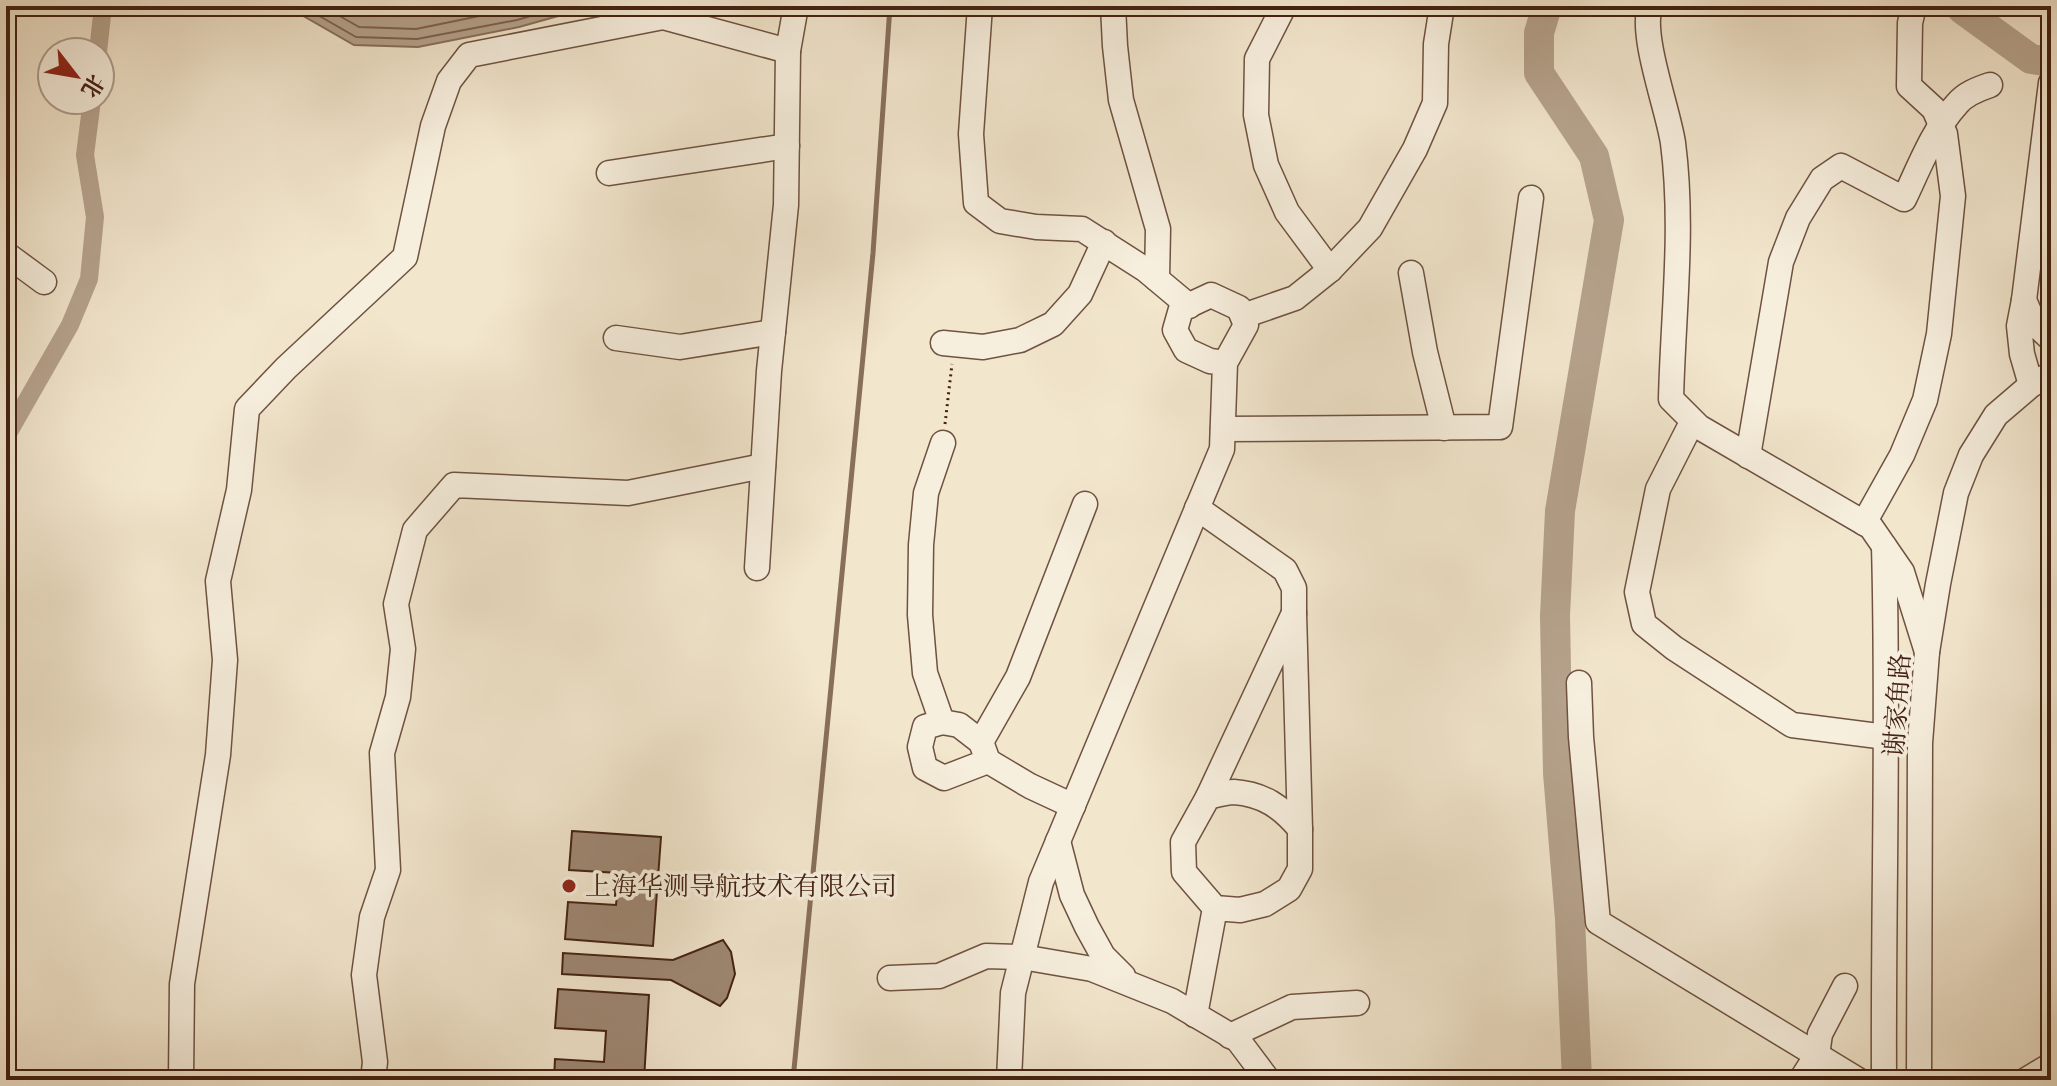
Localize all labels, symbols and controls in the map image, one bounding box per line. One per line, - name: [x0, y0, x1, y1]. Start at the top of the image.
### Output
- north arrow: [36, 36, 116, 116]
- text: 北: [75, 69, 109, 102]
- street label: 谢家角路: [1878, 652, 1918, 758]
- place label: 上海华测导航技术有限公司: [585, 871, 897, 903]
- marker: 上海华测导航技术有限公司: [560, 877, 578, 895]

